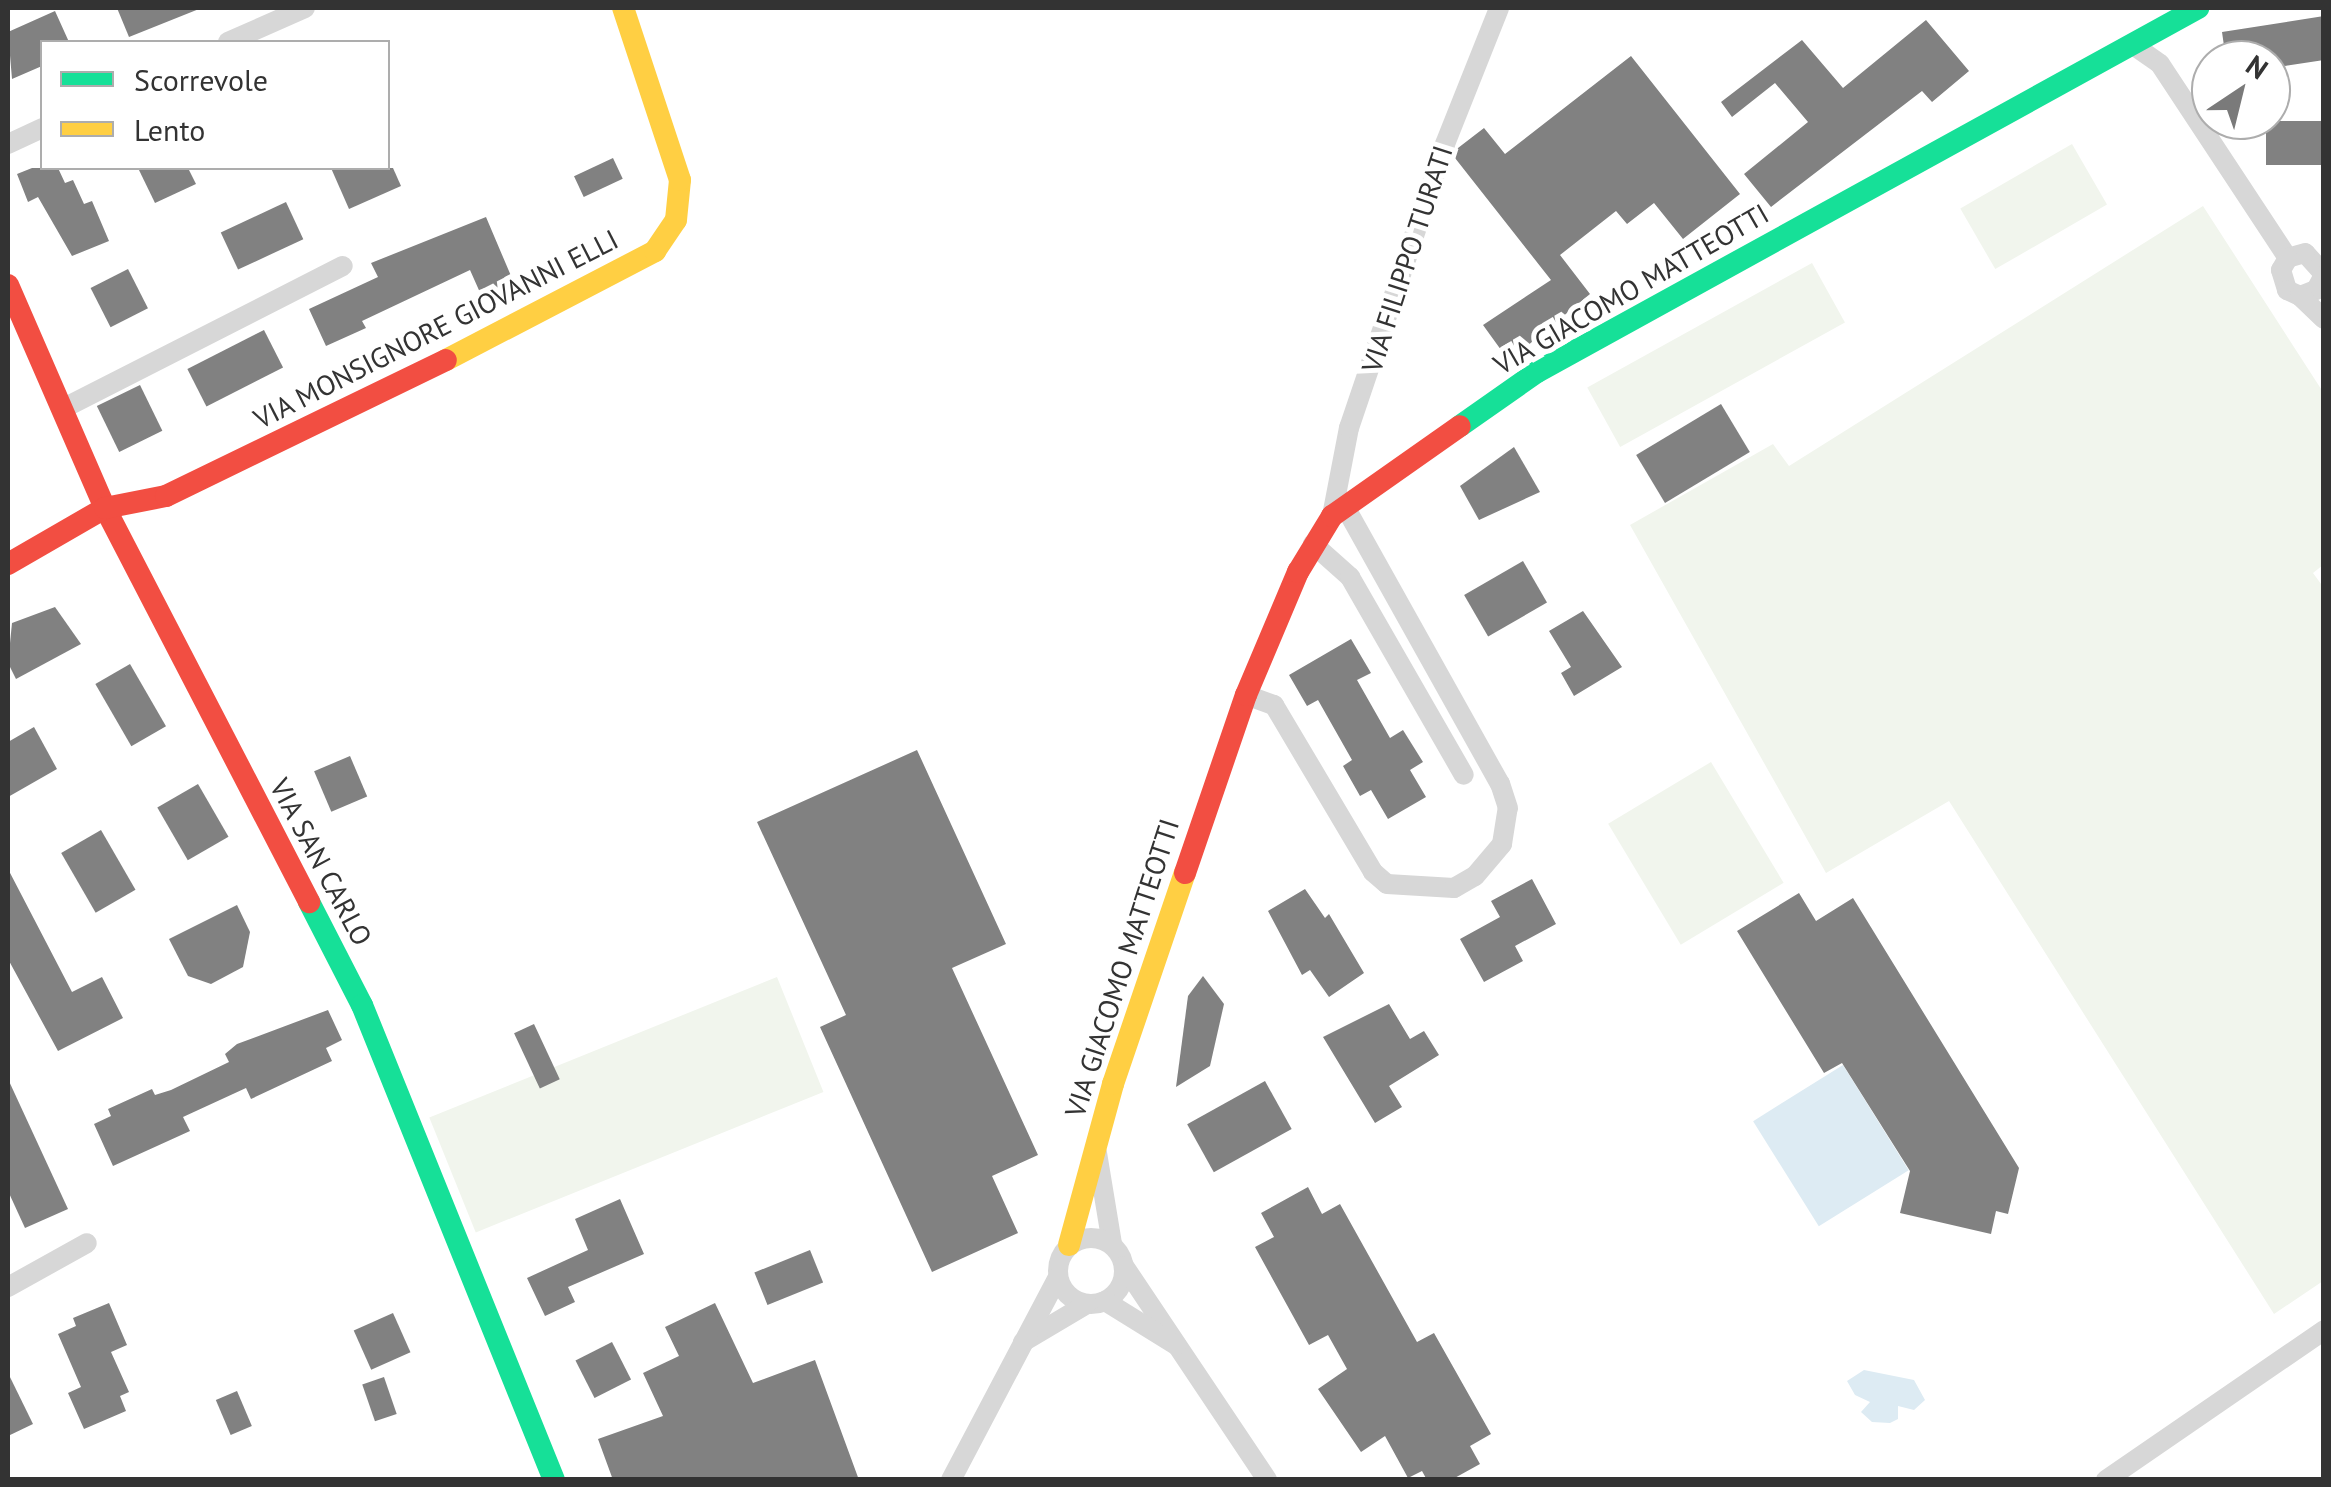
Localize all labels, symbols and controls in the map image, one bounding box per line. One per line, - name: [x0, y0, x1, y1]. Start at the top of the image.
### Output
- legend: [40, 40, 390, 170]
- north arrow: [2191, 40, 2291, 140]
- text: N: [2239, 46, 2275, 87]
- text: Scorrevole: [134, 60, 268, 99]
- text: Lento: [134, 110, 205, 149]
- street label: VIA FILIPPO TURATI: [1354, 140, 1460, 378]
- street label: VIA GIACOMO MATTEOTTI: [1487, 196, 1775, 382]
- street label: VIA MONSIGNORE GIOVANNI ELLI: [248, 222, 624, 436]
- street label: VIA SAN CARLO: [263, 772, 379, 952]
- street label: VIA GIACOMO MATTEOTTI: [1058, 814, 1186, 1122]

